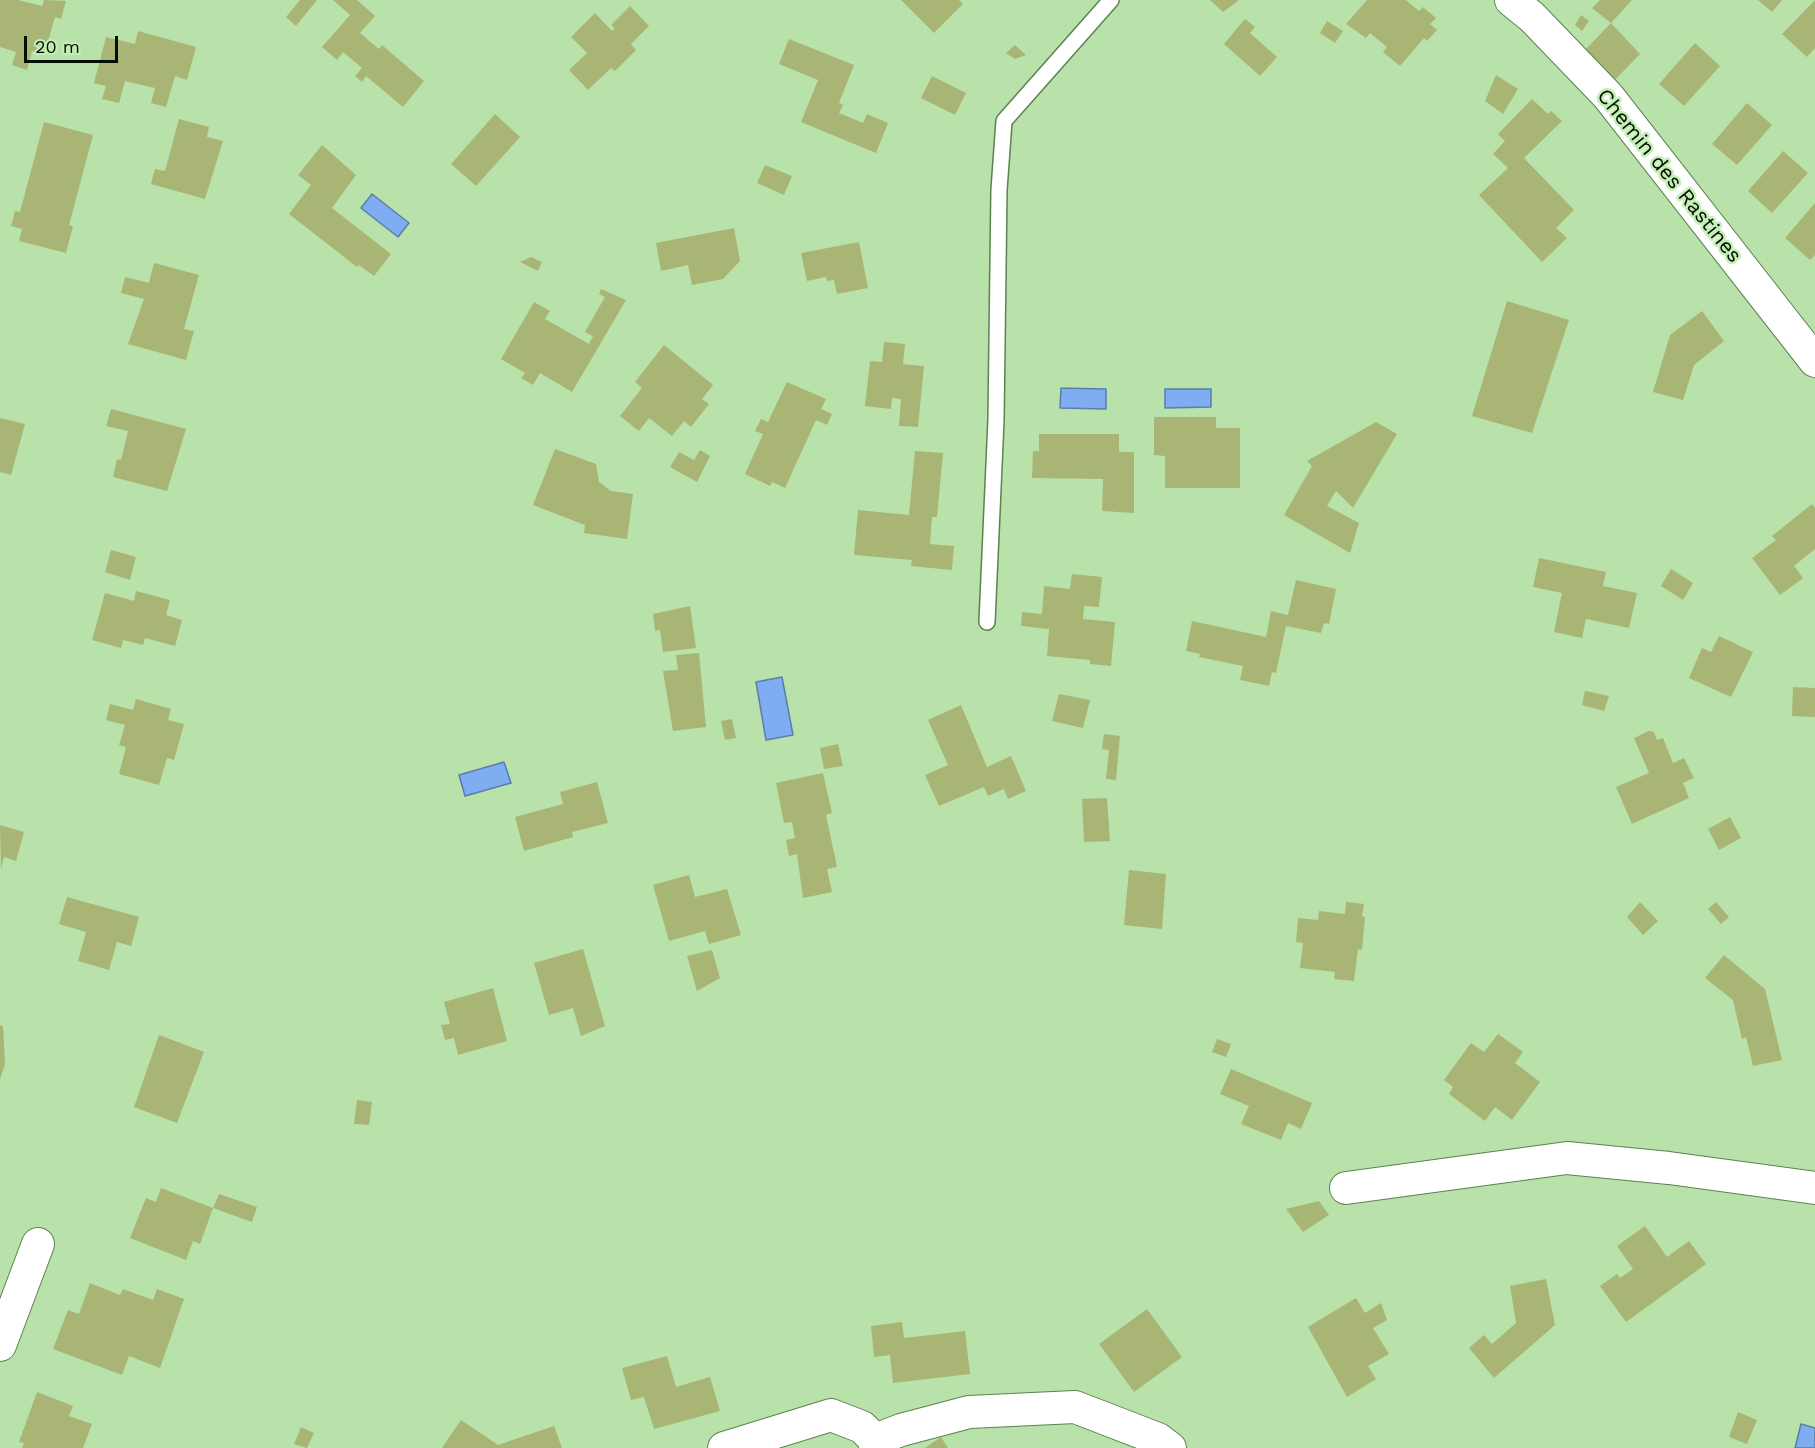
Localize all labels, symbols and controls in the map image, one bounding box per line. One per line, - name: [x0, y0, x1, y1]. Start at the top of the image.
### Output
- scale bar: [27, 24, 122, 62]
- text: 20 m: [35, 36, 80, 57]
- street label: Chemin des Rastines: [1591, 84, 1747, 268]

